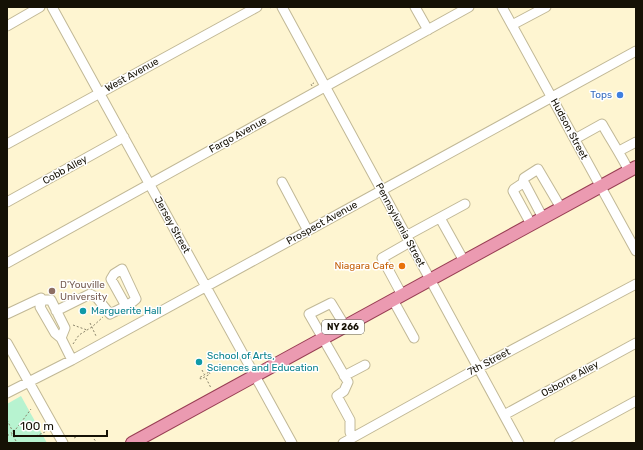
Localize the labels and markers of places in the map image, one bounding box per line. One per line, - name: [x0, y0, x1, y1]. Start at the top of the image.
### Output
- place label: Tops: [590, 89, 612, 101]
- marker: Tops: [615, 90, 625, 100]
- place label: Niagara Cafe: [334, 260, 394, 272]
- marker: Niagara Cafe: [397, 261, 407, 271]
- place label: D'Youville University: [60, 279, 108, 303]
- marker: D'Youville University: [47, 286, 57, 296]
- place label: Marguerite Hall: [91, 305, 161, 317]
- marker: Marguerite Hall: [78, 306, 88, 316]
- place label: School of Arts, Sciences and Education: [207, 350, 319, 374]
- marker: School of Arts, Sciences and Education: [194, 357, 204, 367]

